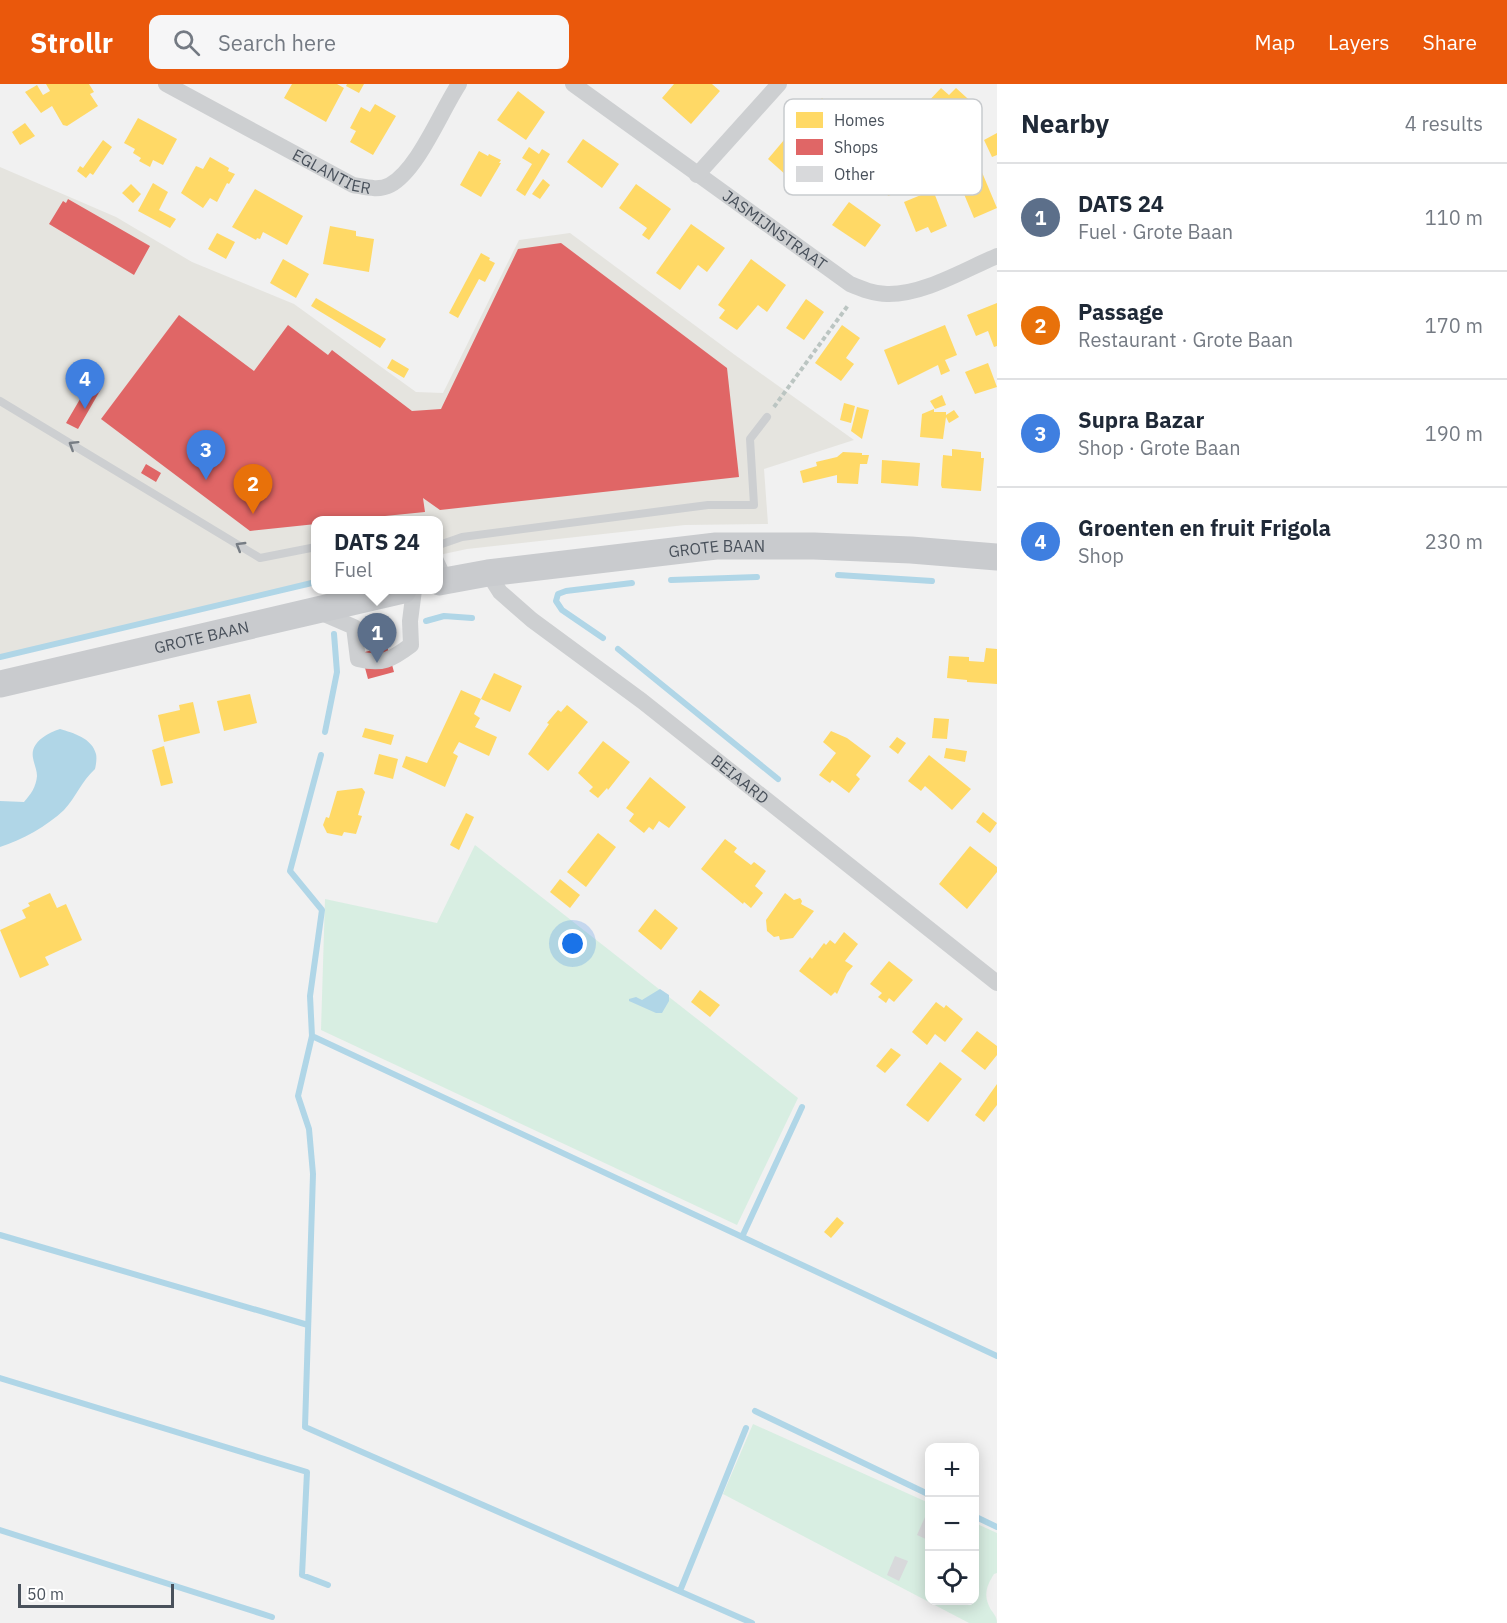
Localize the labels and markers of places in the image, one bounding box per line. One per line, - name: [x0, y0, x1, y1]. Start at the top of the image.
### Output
- pin: 4: [66, 360, 104, 409]
- pin: 3: [186, 430, 226, 480]
- pin: 2: [234, 464, 272, 514]
- pin: 1: [358, 614, 397, 663]

